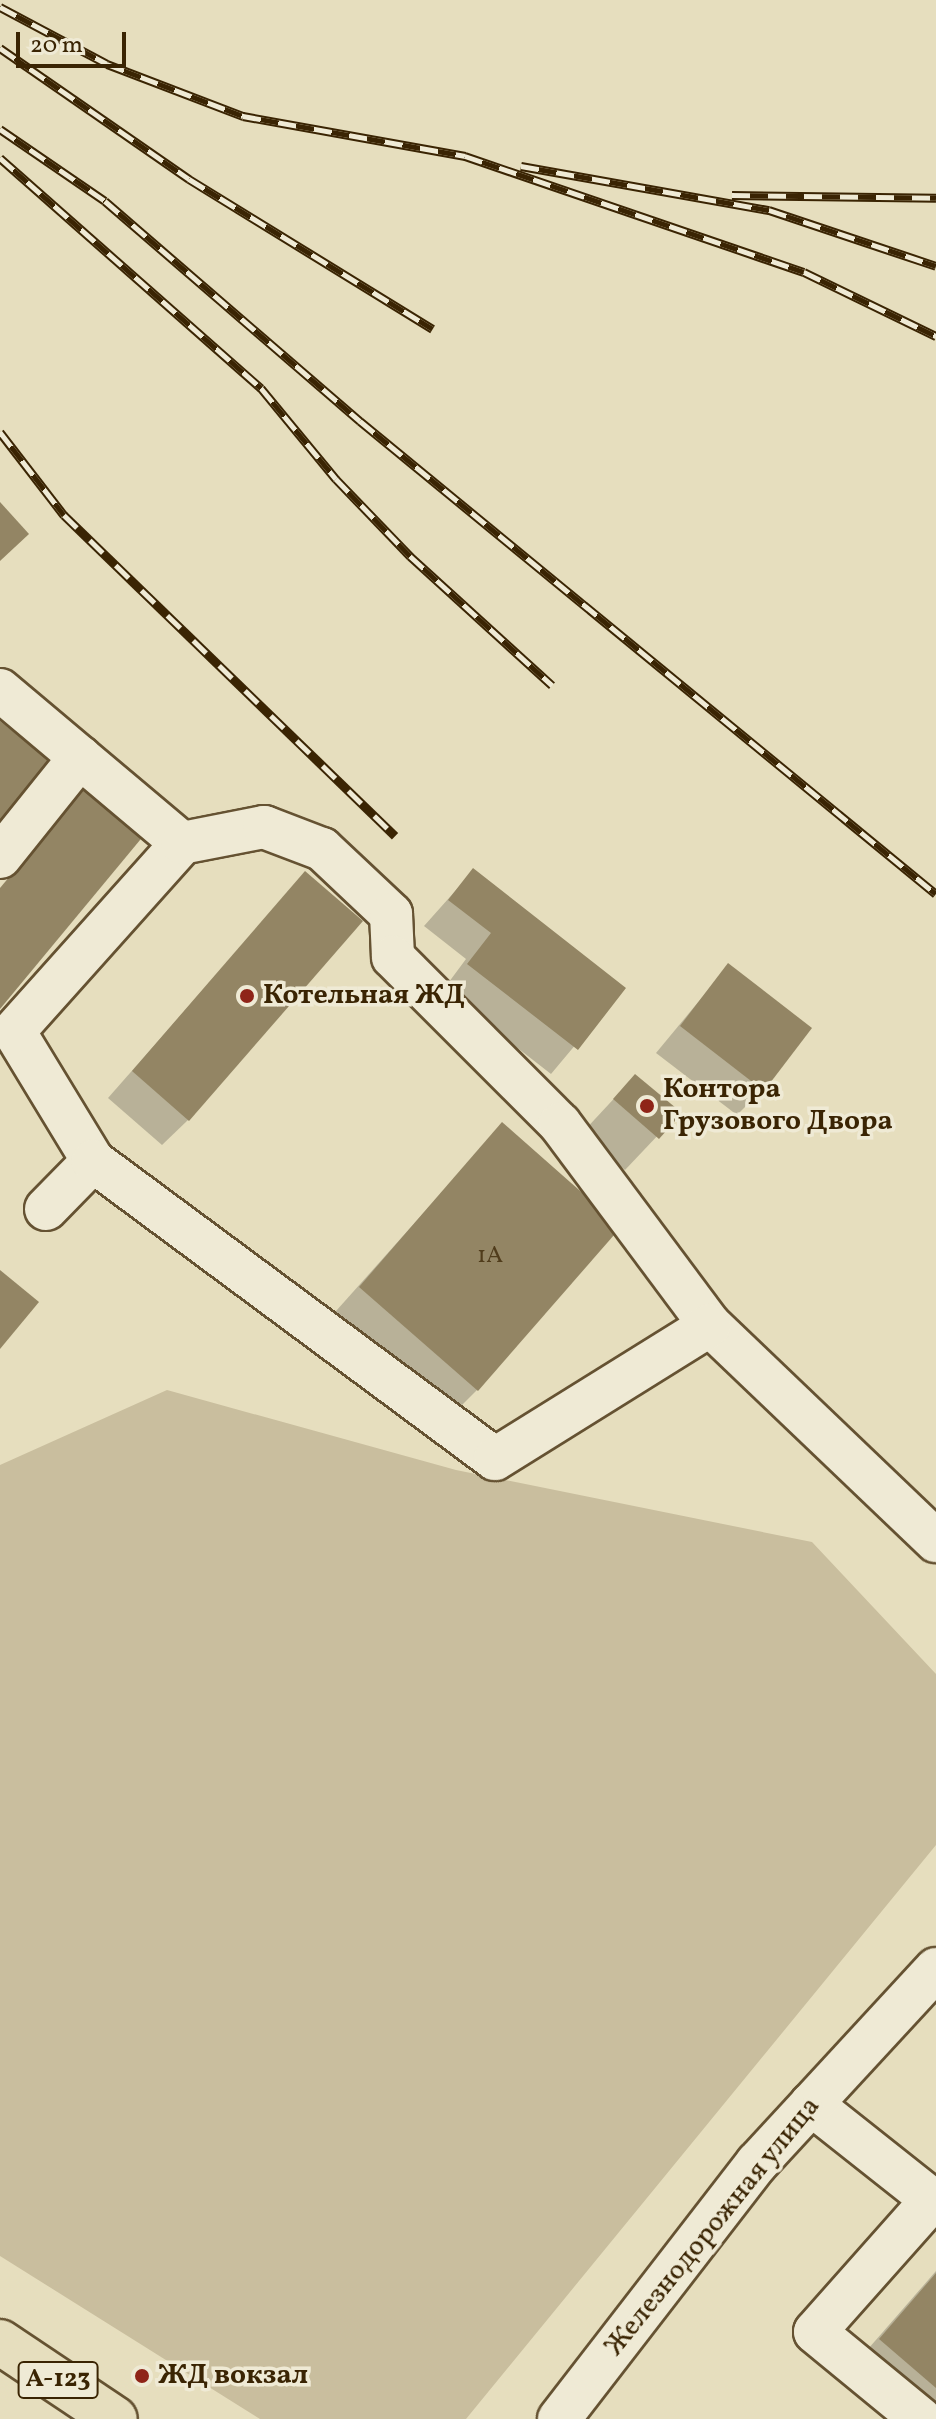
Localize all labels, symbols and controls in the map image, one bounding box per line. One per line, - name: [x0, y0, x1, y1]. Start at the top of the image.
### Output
- scale bar: [20, 16, 130, 66]
- text: 20 m: [30, 29, 83, 63]
- place label: Котельная ЖД: [263, 979, 465, 1013]
- marker: Котельная ЖД: [238, 987, 256, 1005]
- place label: Контора Грузового Двора: [663, 1073, 893, 1139]
- marker: Контора Грузового Двора: [638, 1097, 656, 1115]
- house number: 1А: [477, 1243, 503, 1271]
- street label: Железнодорожная улица: [598, 2090, 828, 2364]
- road number: А-123: [16, 2358, 100, 2402]
- place label: ЖД вокзал: [158, 2359, 308, 2393]
- marker: ЖД вокзал: [133, 2367, 151, 2385]

